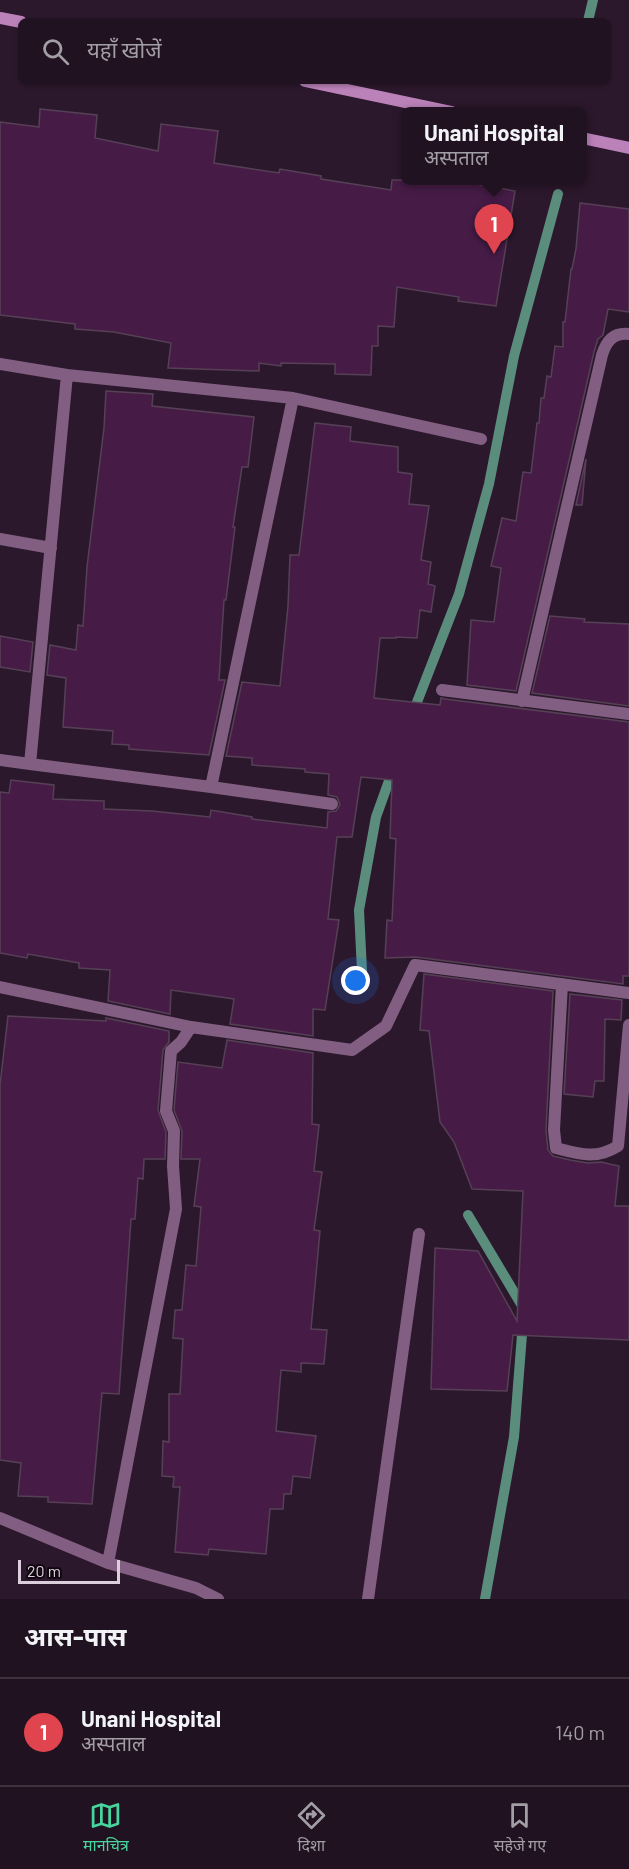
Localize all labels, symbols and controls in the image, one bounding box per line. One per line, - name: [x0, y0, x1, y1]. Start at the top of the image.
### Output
- search box: [18, 18, 611, 84]
- icon: search: [39, 35, 72, 68]
- text: यहाँ खोजें: [87, 36, 162, 62]
- popup: [401, 107, 587, 185]
- text: Unani Hospital: [424, 119, 564, 145]
- text: अस्पताल: [424, 145, 489, 169]
- pin: 1: [474, 204, 514, 254]
- your location: [341, 966, 370, 995]
- scale bar: [18, 1557, 120, 1584]
- text: 20 m: [27, 1561, 61, 1580]
- text: आस-पास: [24, 1620, 126, 1651]
- text: Unani Hospital: [81, 1705, 221, 1731]
- text: 1: [40, 1720, 47, 1744]
- text: 140 m: [555, 1720, 605, 1744]
- text: अस्पताल: [81, 1731, 146, 1755]
- tab: मानचित्र: [83, 1799, 129, 1858]
- tab: दिशा: [295, 1799, 328, 1858]
- tab: सहेजे गए: [494, 1799, 546, 1858]

